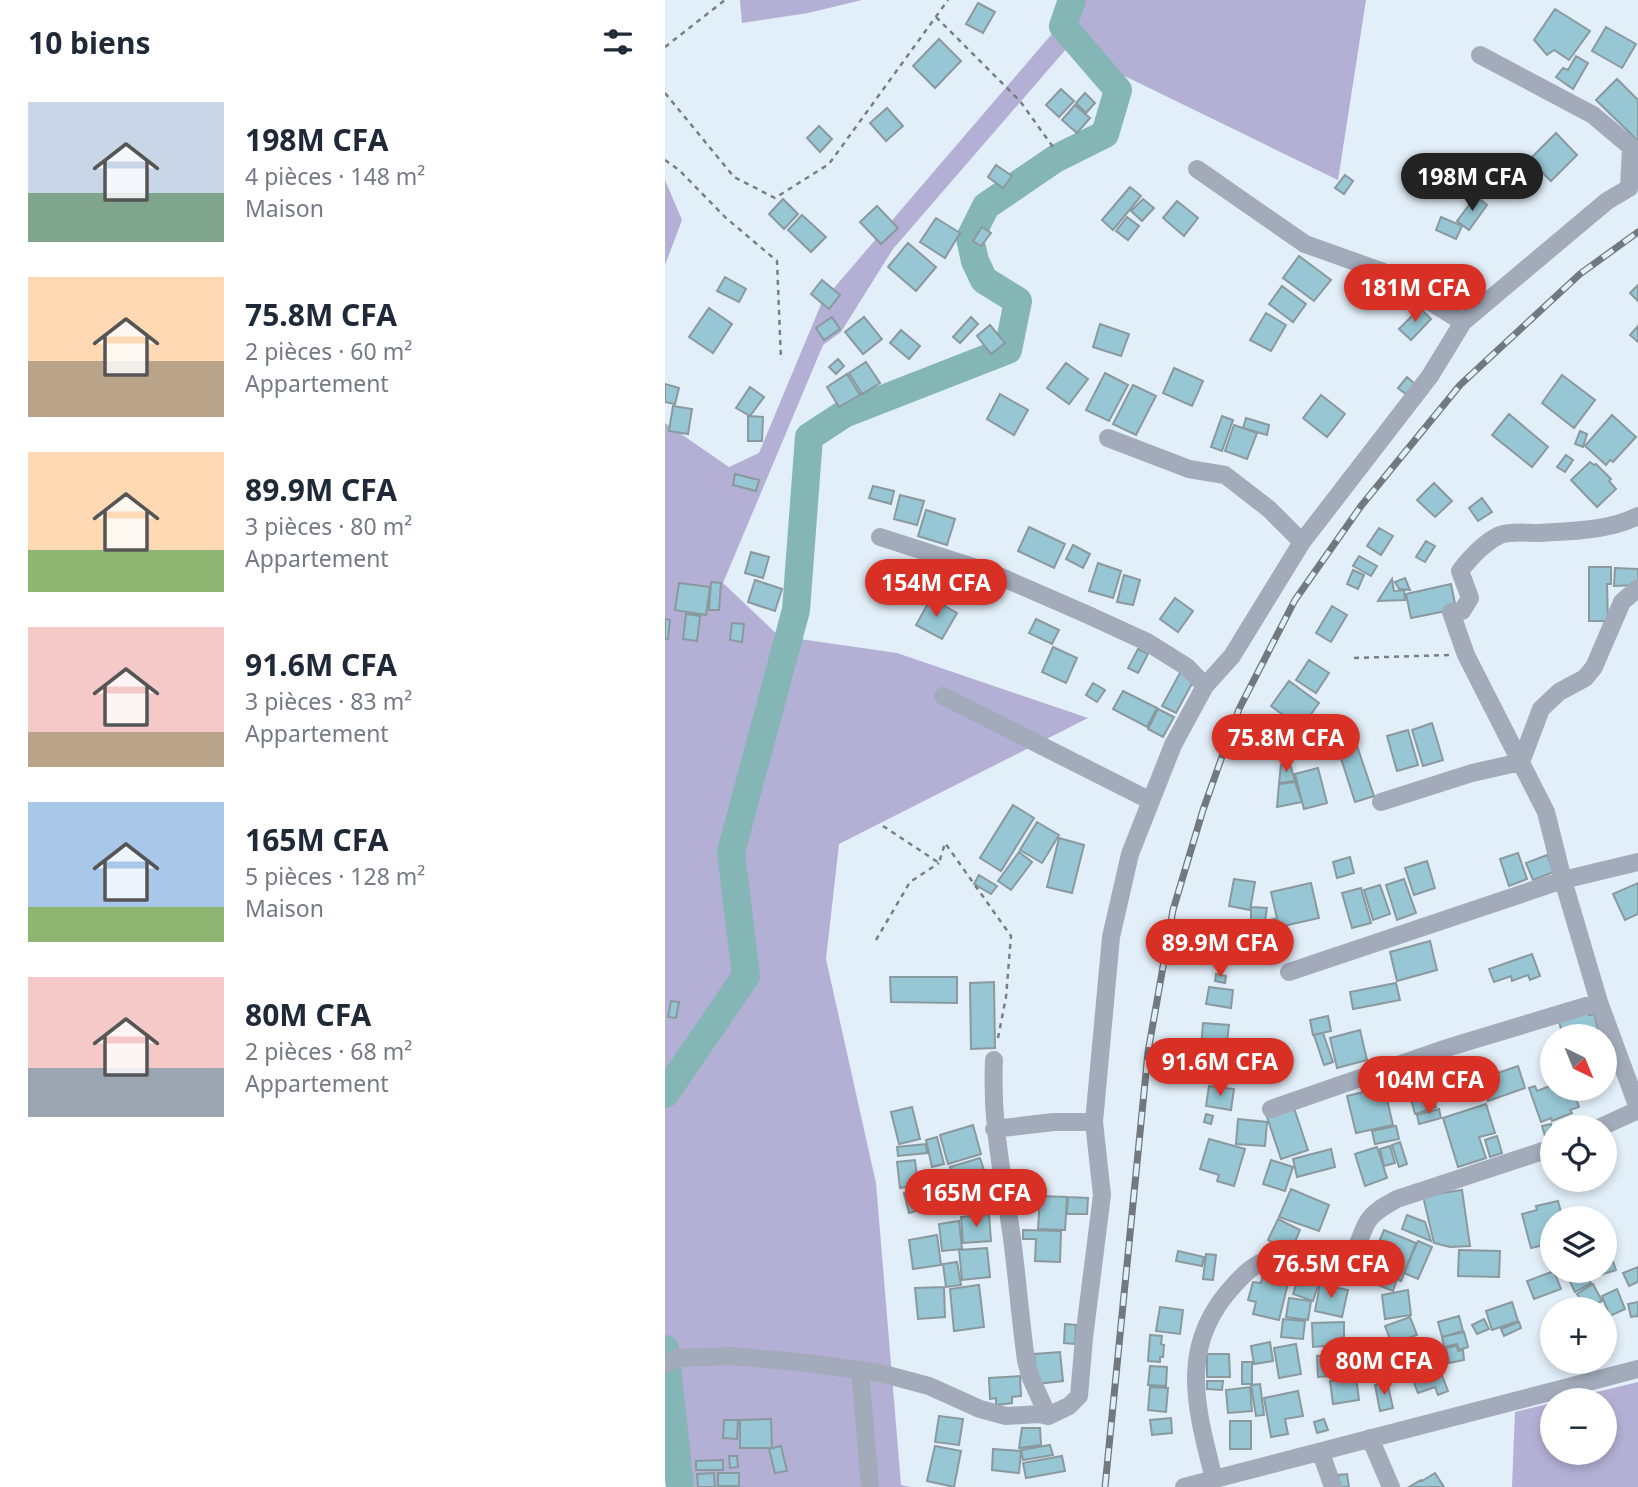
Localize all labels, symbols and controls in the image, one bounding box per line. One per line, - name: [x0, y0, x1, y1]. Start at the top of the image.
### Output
- text: 10 biens: [28, 22, 151, 63]
- icon: filters: [599, 23, 637, 61]
- text: 198M CFA: [245, 119, 388, 160]
- icon: home: [84, 130, 168, 214]
- pin: 198M CFA: [1400, 154, 1544, 213]
- text: 4 pièces · 148 m²: [245, 160, 425, 192]
- text: 198M CFA: [1417, 160, 1527, 192]
- text: Maison: [245, 192, 324, 224]
- pin: 181M CFA: [1343, 264, 1487, 324]
- text: 181M CFA: [1360, 271, 1470, 303]
- text: 75.8M CFA: [245, 294, 397, 335]
- icon: home: [84, 305, 168, 389]
- text: 2 pièces · 60 m²: [245, 335, 412, 367]
- text: Appartement: [245, 367, 389, 399]
- text: 89.9M CFA: [245, 469, 397, 510]
- icon: home: [84, 480, 168, 564]
- text: 3 pièces · 80 m²: [245, 510, 412, 542]
- text: Appartement: [245, 542, 389, 574]
- pin: 154M CFA: [864, 560, 1008, 619]
- text: 154M CFA: [881, 566, 991, 598]
- text: 91.6M CFA: [245, 644, 397, 685]
- icon: home: [84, 655, 168, 739]
- text: 3 pièces · 83 m²: [245, 685, 412, 717]
- pin: 75.8M CFA: [1206, 714, 1366, 774]
- text: Appartement: [245, 717, 389, 749]
- text: 75.8M CFA: [1228, 721, 1344, 753]
- text: 165M CFA: [245, 819, 388, 860]
- icon: home: [84, 830, 168, 914]
- text: 5 pièces · 128 m²: [245, 860, 425, 892]
- text: Maison: [245, 892, 324, 924]
- pin: 89.9M CFA: [1140, 920, 1300, 979]
- text: 89.9M CFA: [1162, 926, 1278, 958]
- text: 80M CFA: [245, 994, 371, 1035]
- icon: home: [84, 1005, 168, 1089]
- north arrow: [1540, 1024, 1617, 1101]
- map controls: [1540, 1024, 1617, 1465]
- text: 2 pièces · 68 m²: [245, 1035, 412, 1067]
- pin: 91.6M CFA: [1140, 1038, 1300, 1098]
- text: 91.6M CFA: [1162, 1045, 1278, 1077]
- pin: 104M CFA: [1357, 1056, 1501, 1116]
- text: 104M CFA: [1374, 1063, 1484, 1095]
- text: Appartement: [245, 1067, 389, 1099]
- button: locate: [1540, 1115, 1617, 1192]
- pin: 165M CFA: [904, 1170, 1048, 1229]
- text: 165M CFA: [921, 1176, 1031, 1208]
- button: layers: [1540, 1206, 1617, 1283]
- pin: 76.5M CFA: [1251, 1240, 1411, 1300]
- text: 76.5M CFA: [1273, 1247, 1389, 1279]
- button: +: [1540, 1297, 1617, 1374]
- pin: 80M CFA: [1319, 1338, 1449, 1397]
- text: 80M CFA: [1336, 1344, 1432, 1376]
- button: −: [1540, 1388, 1617, 1465]

